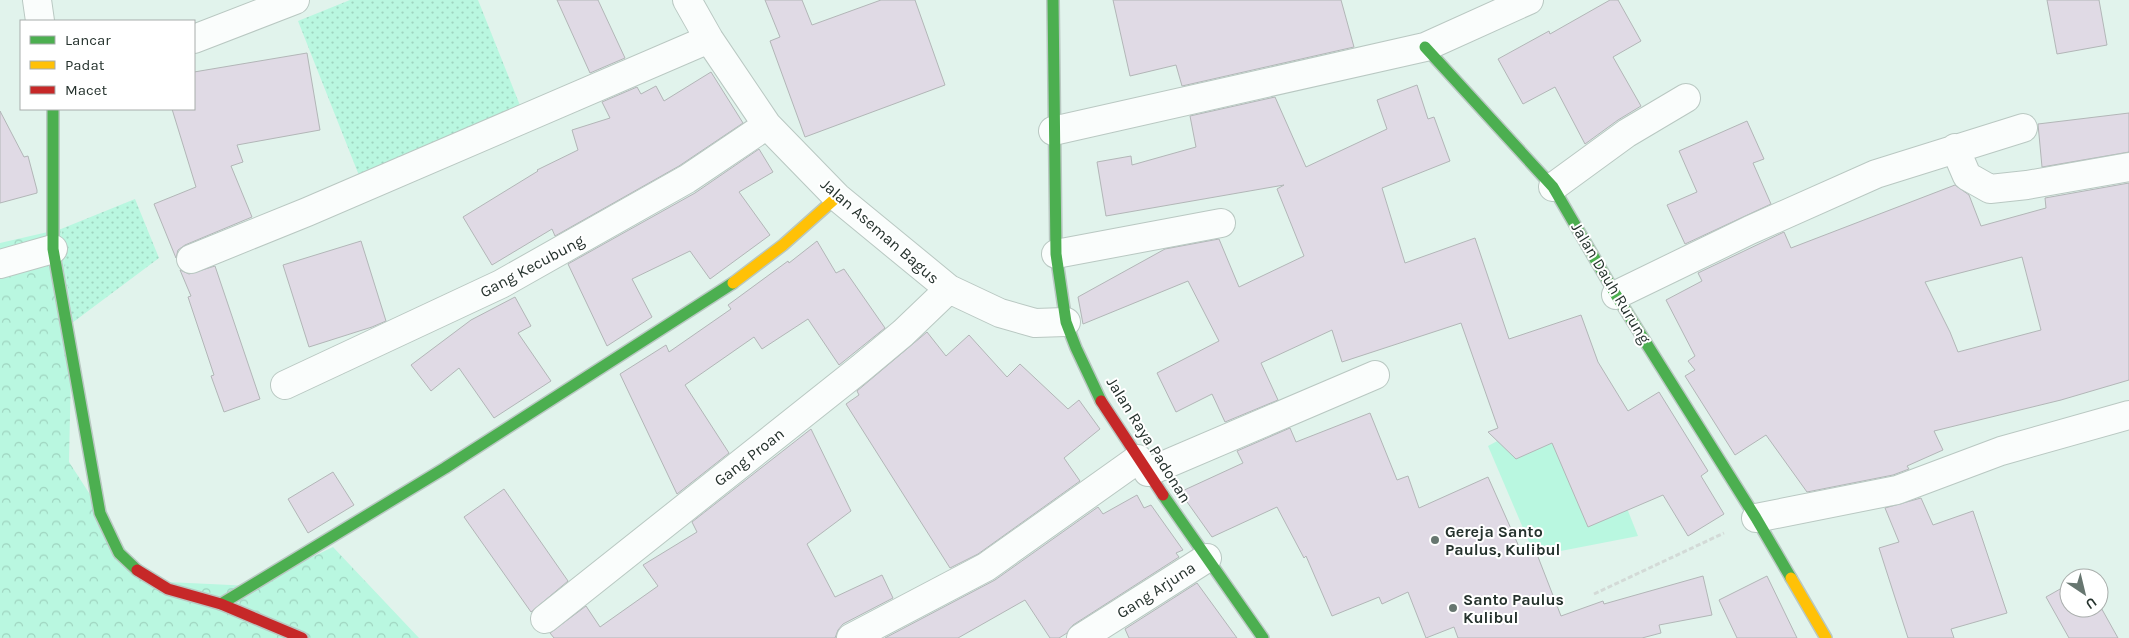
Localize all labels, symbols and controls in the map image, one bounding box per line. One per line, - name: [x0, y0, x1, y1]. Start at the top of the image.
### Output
- legend: [20, 20, 195, 110]
- text: Lancar: [65, 31, 111, 49]
- text: Padat: [65, 56, 105, 74]
- text: Macet: [65, 81, 107, 99]
- street label: Jalan Aseman Bagus: [817, 174, 943, 288]
- street label: Jalan Dauh Rurung: [1567, 219, 1655, 347]
- street label: Gang Kecubung: [477, 231, 587, 301]
- street label: Jalan Raya Padonan: [1103, 374, 1195, 506]
- street label: Gang Proan: [710, 424, 788, 490]
- place label: Gereja Santo Paulus, Kulibul: [1445, 522, 1560, 559]
- marker: Gereja Santo Paulus, Kulibul: [1429, 534, 1441, 546]
- street label: Gang Arjuna: [1113, 558, 1199, 622]
- north arrow: [2059, 568, 2109, 618]
- place label: Santo Paulus Kulibul: [1463, 590, 1564, 627]
- text: U: [2082, 594, 2100, 613]
- marker: Santo Paulus Kulibul: [1447, 602, 1459, 614]

